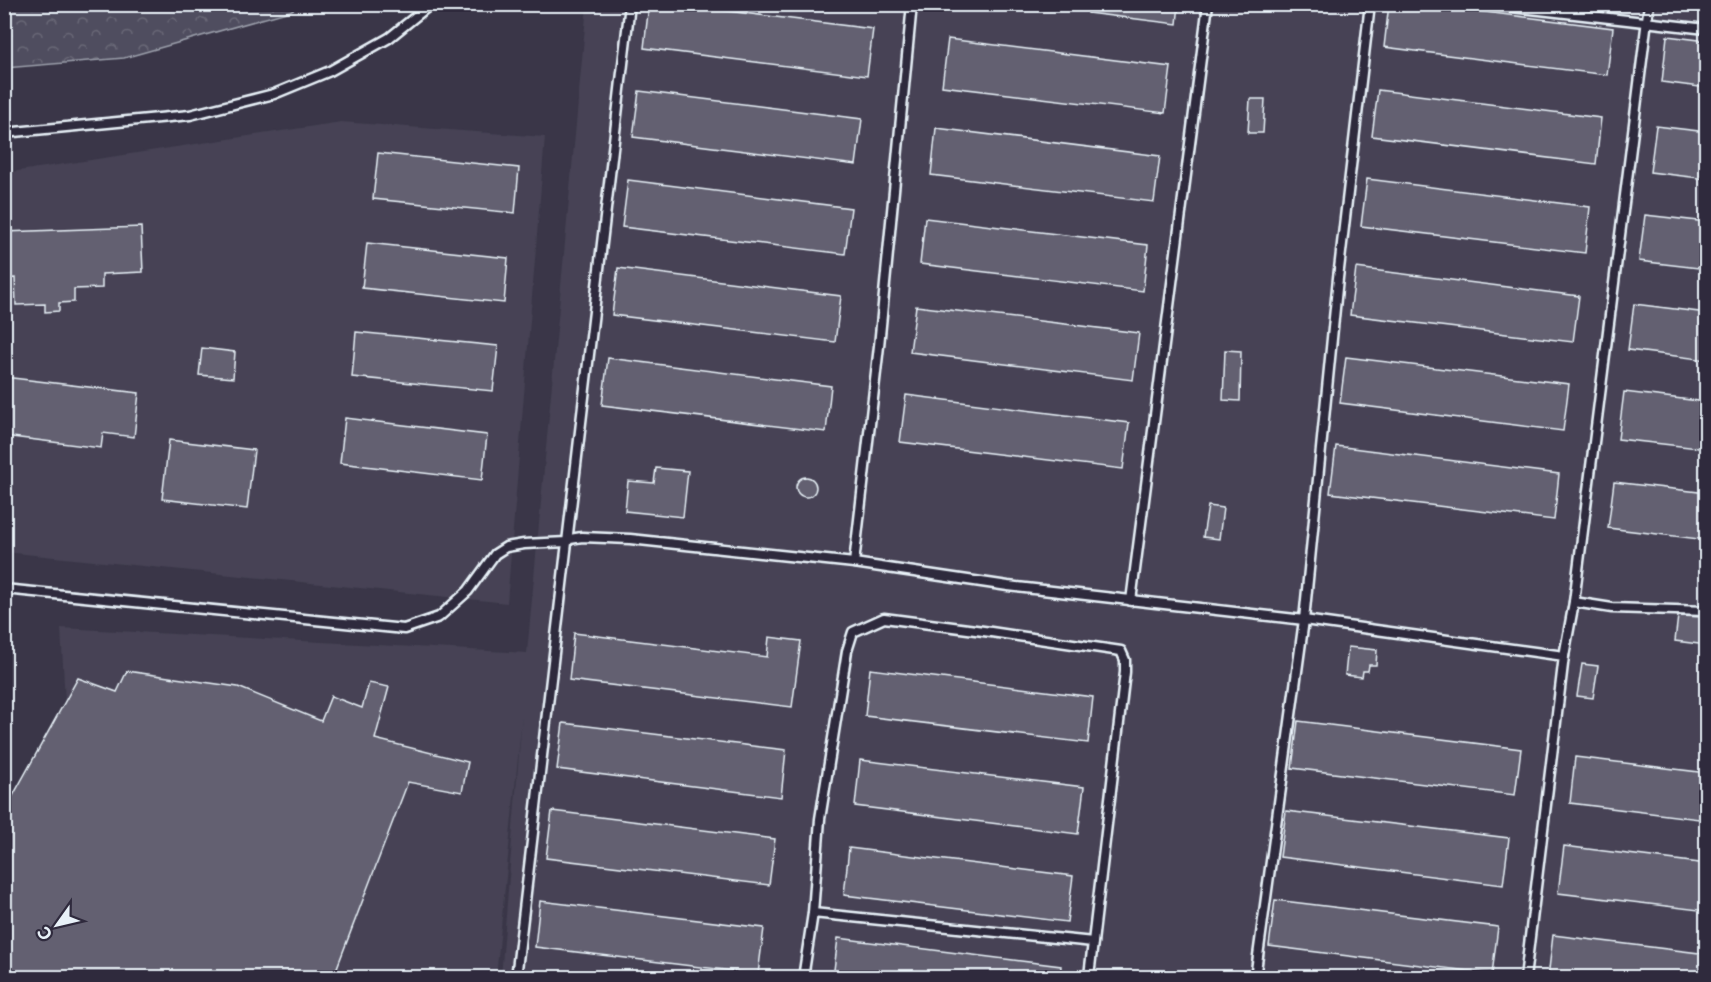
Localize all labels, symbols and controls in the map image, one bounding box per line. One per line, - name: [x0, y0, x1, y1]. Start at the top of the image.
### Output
- north arrow: [27, 895, 87, 955]
- text: С: [30, 922, 57, 946]

